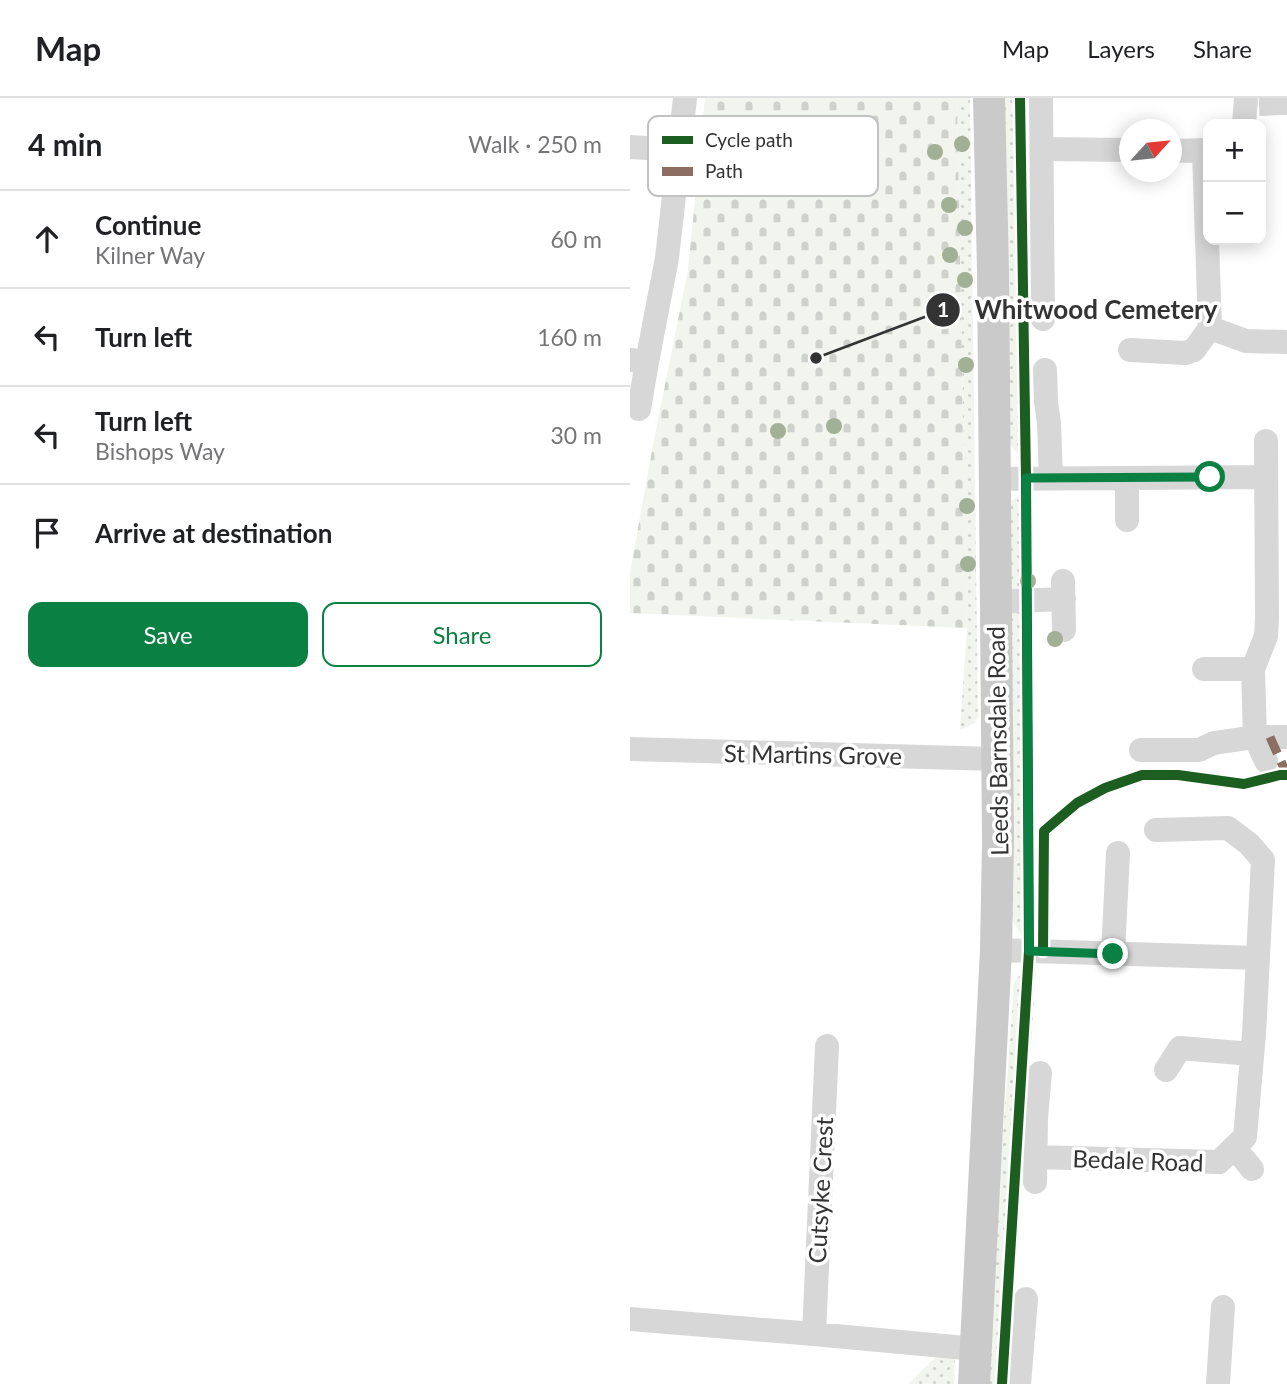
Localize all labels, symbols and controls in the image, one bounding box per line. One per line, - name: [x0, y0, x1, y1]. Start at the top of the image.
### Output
- text: Map: [35, 28, 101, 68]
- text: Map: [1002, 34, 1049, 63]
- text: Layers: [1087, 34, 1155, 63]
- text: Share: [1193, 34, 1252, 63]
- legend: [648, 116, 878, 196]
- north arrow: [1119, 119, 1182, 182]
- map controls: [1203, 119, 1266, 245]
- button: +: [1203, 119, 1266, 182]
- text: 4 min: [28, 126, 102, 162]
- text: Cycle path: [705, 128, 793, 151]
- text: Walk · 250 m: [468, 130, 602, 158]
- text: Path: [705, 159, 743, 182]
- button: −: [1203, 182, 1266, 245]
- text: Continue: [95, 209, 201, 241]
- icon: ahead: [28, 220, 66, 258]
- text: 60 m: [551, 225, 602, 253]
- text: Kilner Way: [95, 241, 205, 269]
- callout: Whitwood Cemetery: [925, 286, 1231, 333]
- text: Whitwood Cemetery: [975, 293, 1218, 325]
- text: 1: [937, 296, 949, 321]
- icon: left: [28, 318, 66, 356]
- text: Turn left: [95, 321, 192, 353]
- text: 160 m: [537, 323, 602, 351]
- text: Turn left: [95, 405, 192, 437]
- icon: left: [28, 416, 66, 454]
- text: 30 m: [551, 421, 602, 449]
- text: Bishops Way: [95, 437, 225, 465]
- route start: [1194, 461, 1225, 492]
- icon: arrive: [28, 514, 66, 552]
- text: Arrive at destination: [95, 517, 332, 549]
- button: Save: [28, 602, 308, 667]
- button: Share: [322, 602, 602, 667]
- street label: Leeds Barnsdale Road: [980, 626, 1014, 856]
- street label: St Martins Grove: [724, 738, 902, 770]
- route end: [1097, 938, 1128, 969]
- street label: Cutsyke Crest: [802, 1116, 838, 1264]
- street label: Bedale Road: [1072, 1143, 1204, 1177]

